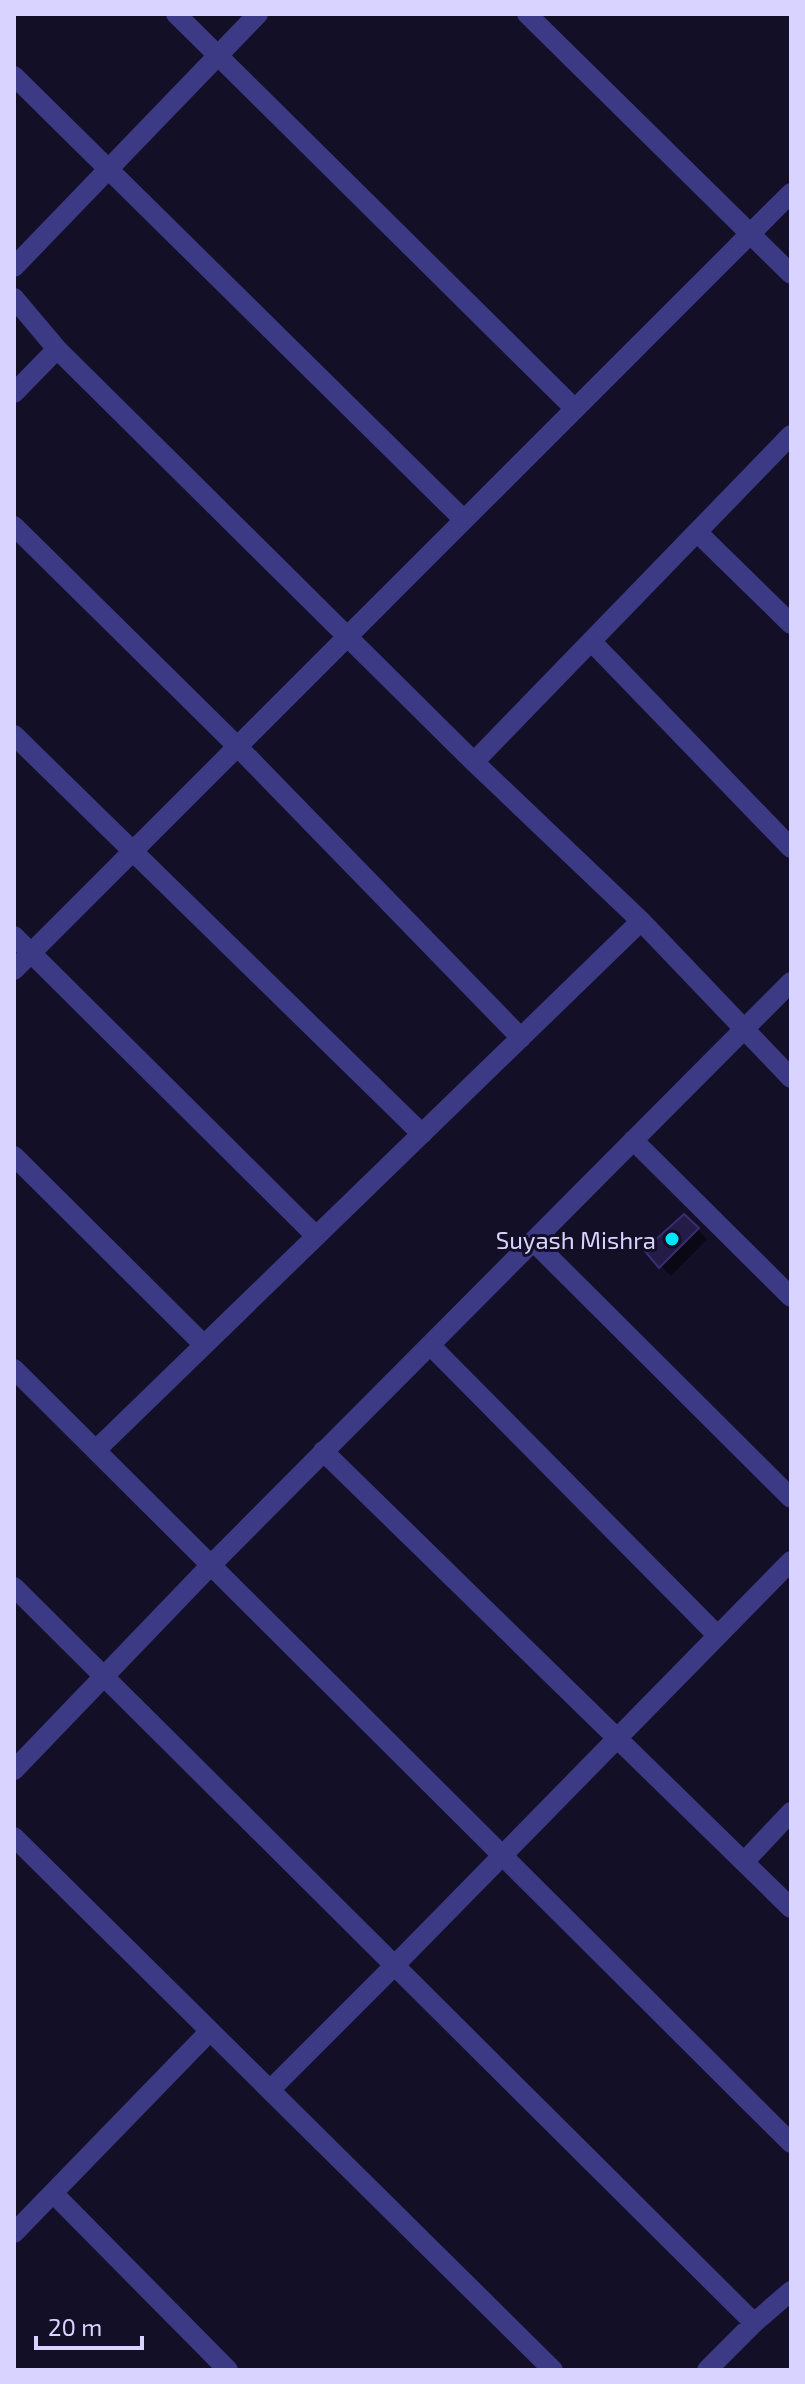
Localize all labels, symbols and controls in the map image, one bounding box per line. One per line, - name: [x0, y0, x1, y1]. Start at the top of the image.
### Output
- place label: Suyash Mishra: [496, 1225, 656, 1254]
- marker: Suyash Mishra: [663, 1230, 681, 1248]
- scale bar: [36, 2300, 142, 2350]
- text: 20 m: [48, 2312, 102, 2341]

